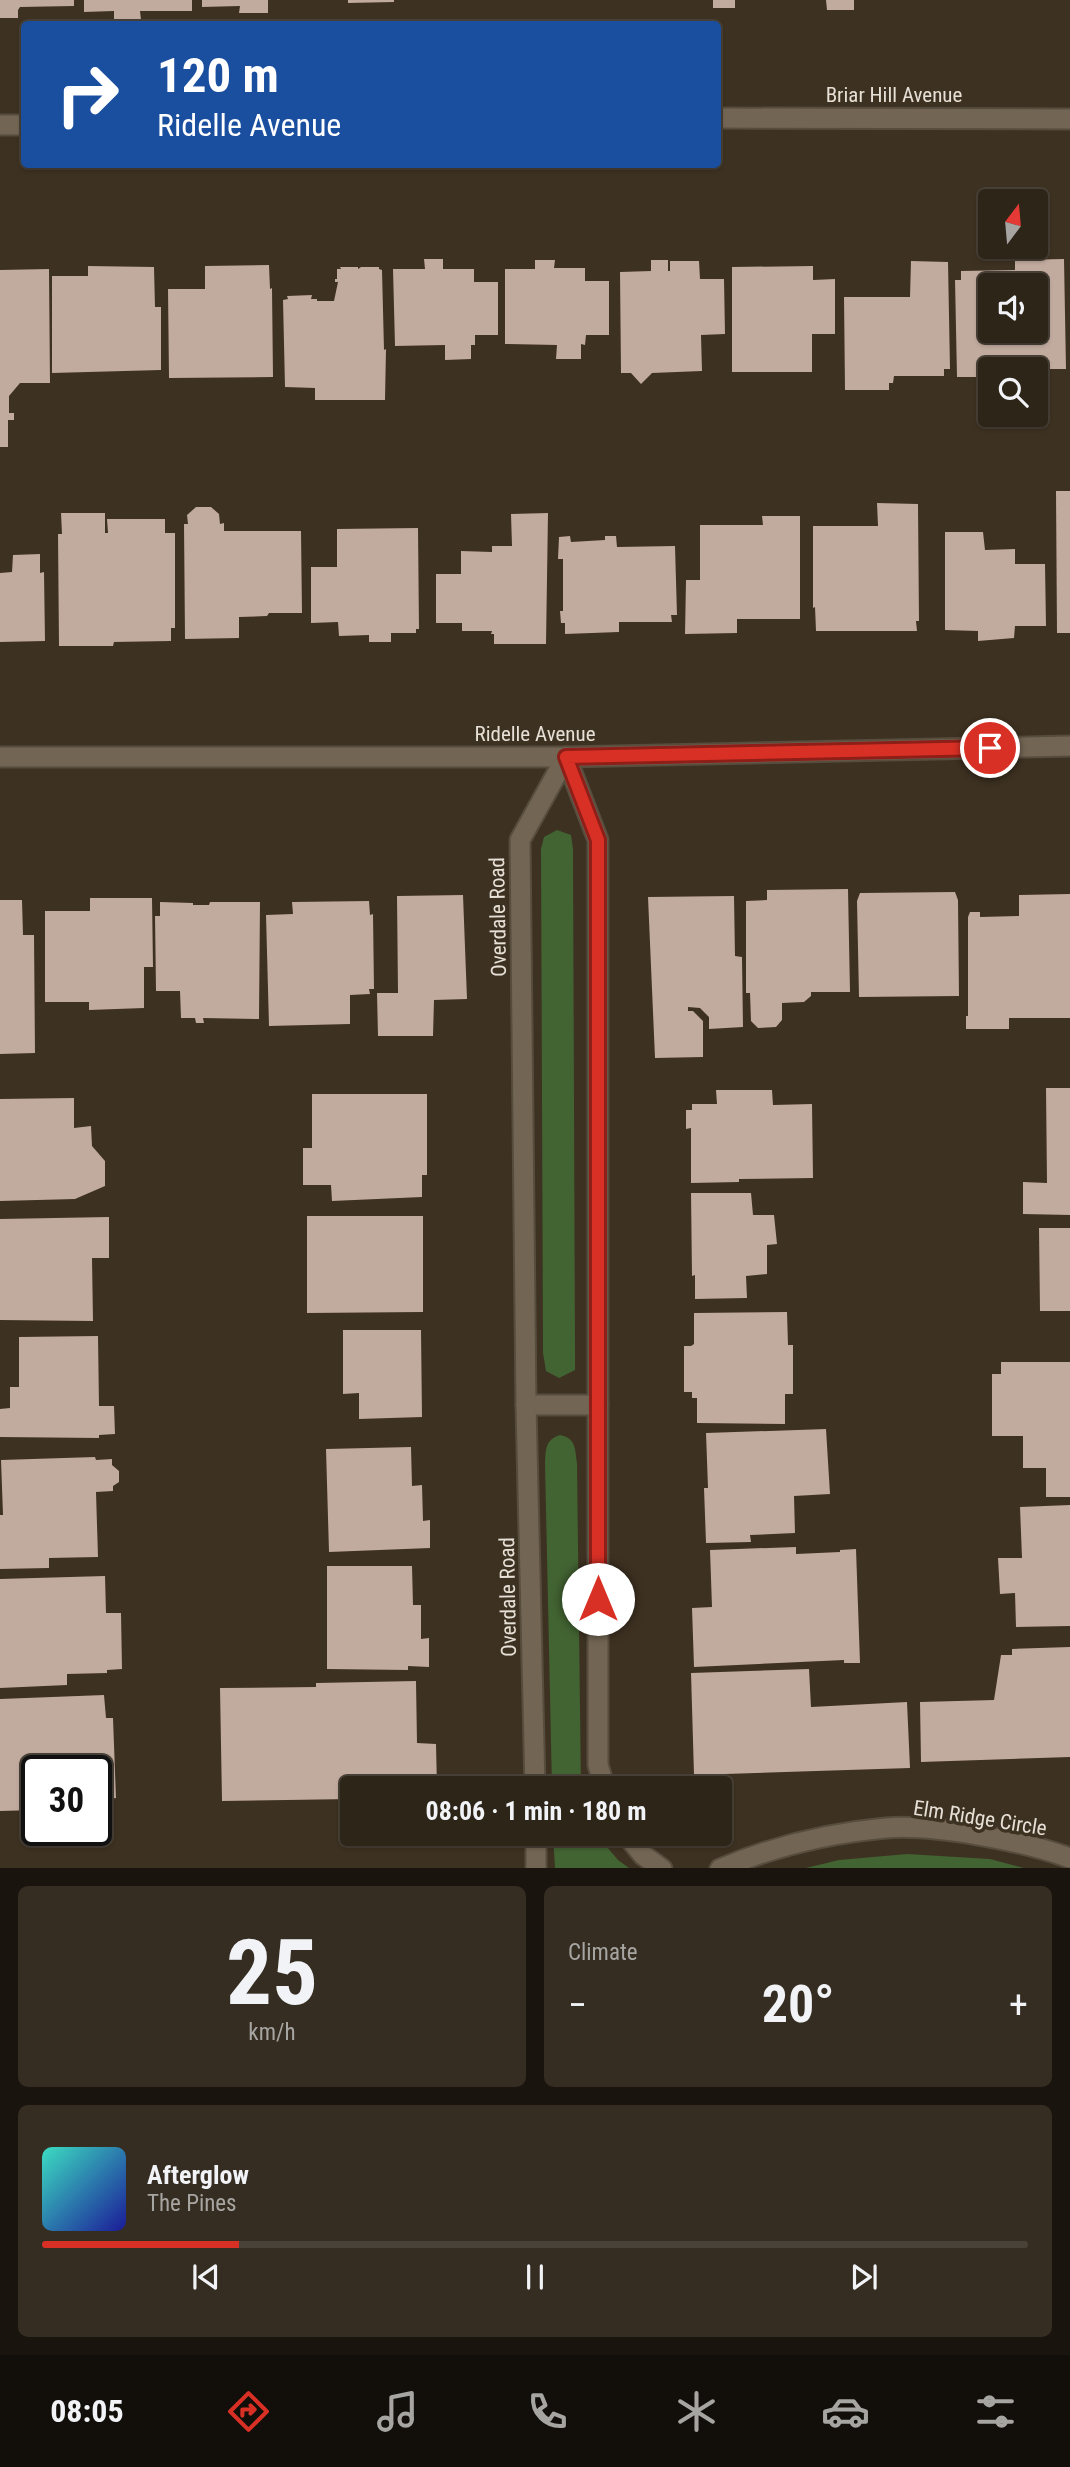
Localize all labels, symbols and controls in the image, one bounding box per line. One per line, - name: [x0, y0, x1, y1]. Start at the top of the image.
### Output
- text: 120 m: [157, 47, 279, 104]
- icon: right: [42, 49, 133, 140]
- street label: Briar Hill Avenue: [826, 83, 963, 107]
- text: Ridelle Avenue: [157, 106, 341, 144]
- north arrow: [978, 189, 1048, 259]
- map controls: [978, 189, 1048, 427]
- button: sound: [978, 273, 1048, 343]
- button: search: [978, 357, 1048, 427]
- pin: [960, 718, 1020, 778]
- street label: Ridelle Avenue: [475, 722, 596, 746]
- icon: arrive: [971, 729, 1009, 767]
- street label: Overdale Road: [485, 857, 511, 977]
- street label: Overdale Road: [495, 1537, 521, 1657]
- position arrow: [561, 1562, 635, 1636]
- speed limit sign: 30: [21, 1755, 112, 1846]
- text: 08:06 · 1 min · 180 m: [426, 1796, 646, 1826]
- street label: Elm Ridge Circle: [912, 1796, 1048, 1840]
- text: 25: [226, 1920, 318, 2026]
- text: Climate: [568, 1939, 638, 1966]
- text: 20°: [762, 1974, 834, 2035]
- text: −: [568, 1983, 587, 2027]
- text: +: [1009, 1983, 1028, 2027]
- text: km/h: [248, 2019, 296, 2046]
- text: Afterglow: [147, 2160, 249, 2190]
- text: The Pines: [147, 2190, 237, 2217]
- icon: previous: [187, 2258, 225, 2296]
- icon: pause: [516, 2258, 554, 2296]
- icon: next: [845, 2258, 883, 2296]
- icon: directions: [224, 2387, 273, 2436]
- icon: music: [373, 2387, 422, 2436]
- icon: phone: [523, 2387, 572, 2436]
- icon: climate: [672, 2387, 721, 2436]
- icon: car: [821, 2387, 870, 2436]
- icon: filters: [971, 2387, 1020, 2436]
- text: 08:05: [50, 2392, 124, 2430]

